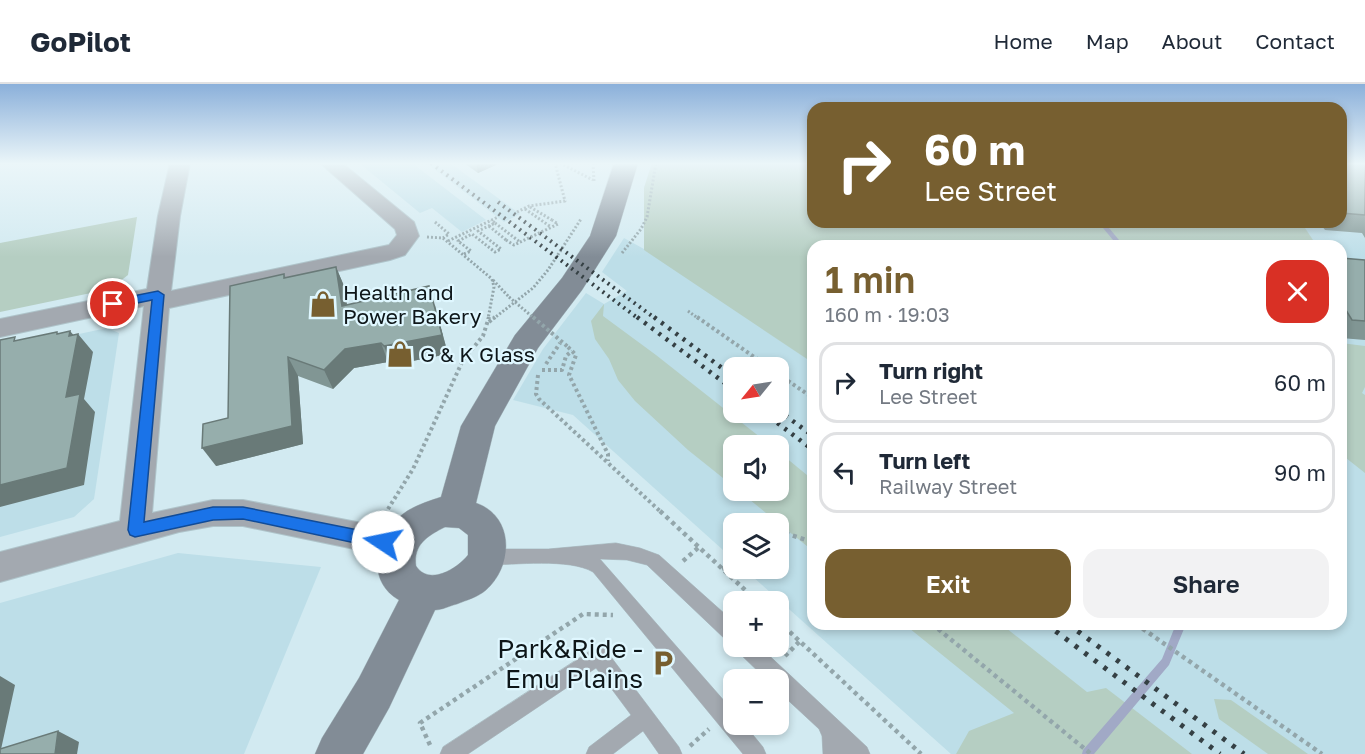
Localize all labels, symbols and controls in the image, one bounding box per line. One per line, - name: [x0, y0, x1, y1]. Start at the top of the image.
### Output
- text: GoPilot: [30, 25, 131, 58]
- text: Home: [993, 28, 1053, 54]
- text: Map: [1086, 28, 1129, 54]
- text: About: [1162, 28, 1222, 54]
- text: Contact: [1255, 28, 1335, 54]
- text: 60 m: [924, 124, 1025, 174]
- icon: right: [825, 126, 903, 204]
- text: Lee Street: [924, 175, 1057, 207]
- text: 1 min: [825, 258, 915, 301]
- button: close: [1266, 260, 1329, 323]
- pin: [87, 278, 138, 329]
- place label: Health and Power Bakery: [343, 279, 482, 329]
- icon: arrive: [96, 287, 129, 320]
- shop icon: Health and Power Bakery: [308, 289, 338, 319]
- text: 160 m · 19:03: [825, 302, 950, 326]
- shop icon: G & K Glass: [385, 339, 415, 369]
- place label: G & K Glass: [420, 341, 535, 367]
- north arrow: [723, 357, 789, 423]
- map controls: [723, 357, 789, 735]
- text: Turn right: [879, 357, 983, 384]
- icon: right: [828, 366, 861, 399]
- text: 60 m: [1274, 369, 1326, 396]
- text: Lee Street: [879, 384, 978, 408]
- button: sound: [723, 435, 789, 501]
- text: Turn left: [879, 447, 970, 474]
- icon: left: [828, 456, 861, 489]
- text: 90 m: [1274, 459, 1326, 486]
- text: Railway Street: [879, 474, 1017, 498]
- position arrow: [351, 510, 415, 574]
- button: layers: [723, 513, 789, 579]
- button: Exit: [825, 549, 1071, 618]
- button: Share: [1083, 549, 1329, 618]
- button: +: [723, 591, 789, 657]
- place label: Park&Ride - Emu Plains: [497, 633, 643, 694]
- parking icon: Park&Ride - Emu Plains: [648, 648, 678, 678]
- button: −: [723, 669, 789, 735]

